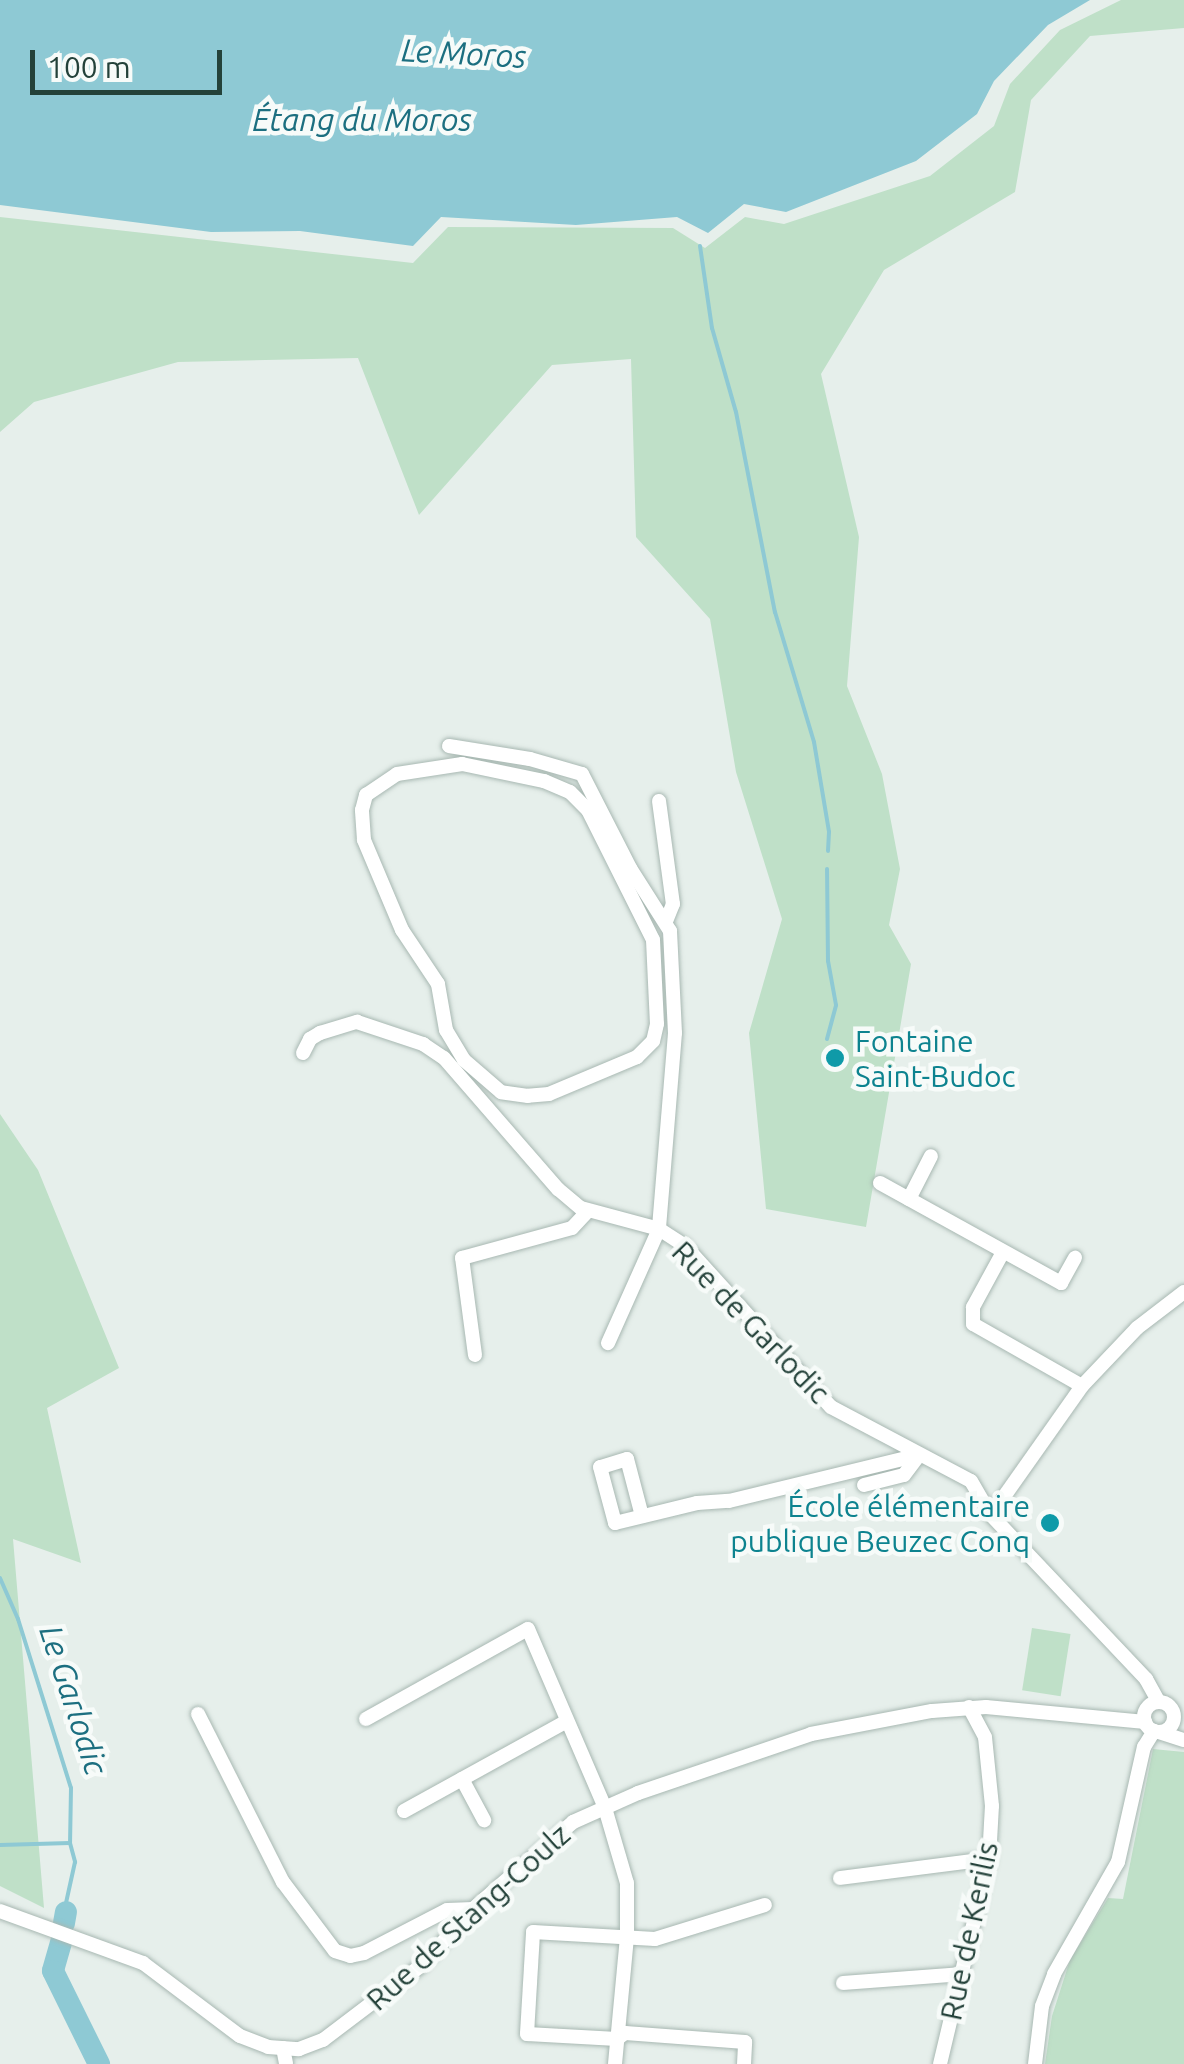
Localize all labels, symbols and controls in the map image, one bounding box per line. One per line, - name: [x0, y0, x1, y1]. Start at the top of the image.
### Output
- scale bar: [35, 30, 228, 92]
- water label: Le Moros: [400, 31, 528, 75]
- text: 100 m: [47, 50, 131, 84]
- water label: Étang du Moros: [252, 100, 472, 138]
- place label: Fontaine Saint-Budoc: [855, 1023, 1015, 1094]
- marker: Fontaine Saint-Budoc: [824, 1047, 846, 1069]
- street label: Rue de Garlodic: [665, 1234, 837, 1410]
- place label: École élémentaire publique Beuzec Conq: [730, 1488, 1030, 1558]
- marker: École élémentaire publique Beuzec Conq: [1039, 1512, 1061, 1534]
- water label: Le Garlodic: [32, 1620, 116, 1780]
- street label: Rue de Stang-Coulz: [359, 1816, 577, 2018]
- street label: Rue de Kerilis: [933, 1838, 1005, 2024]

